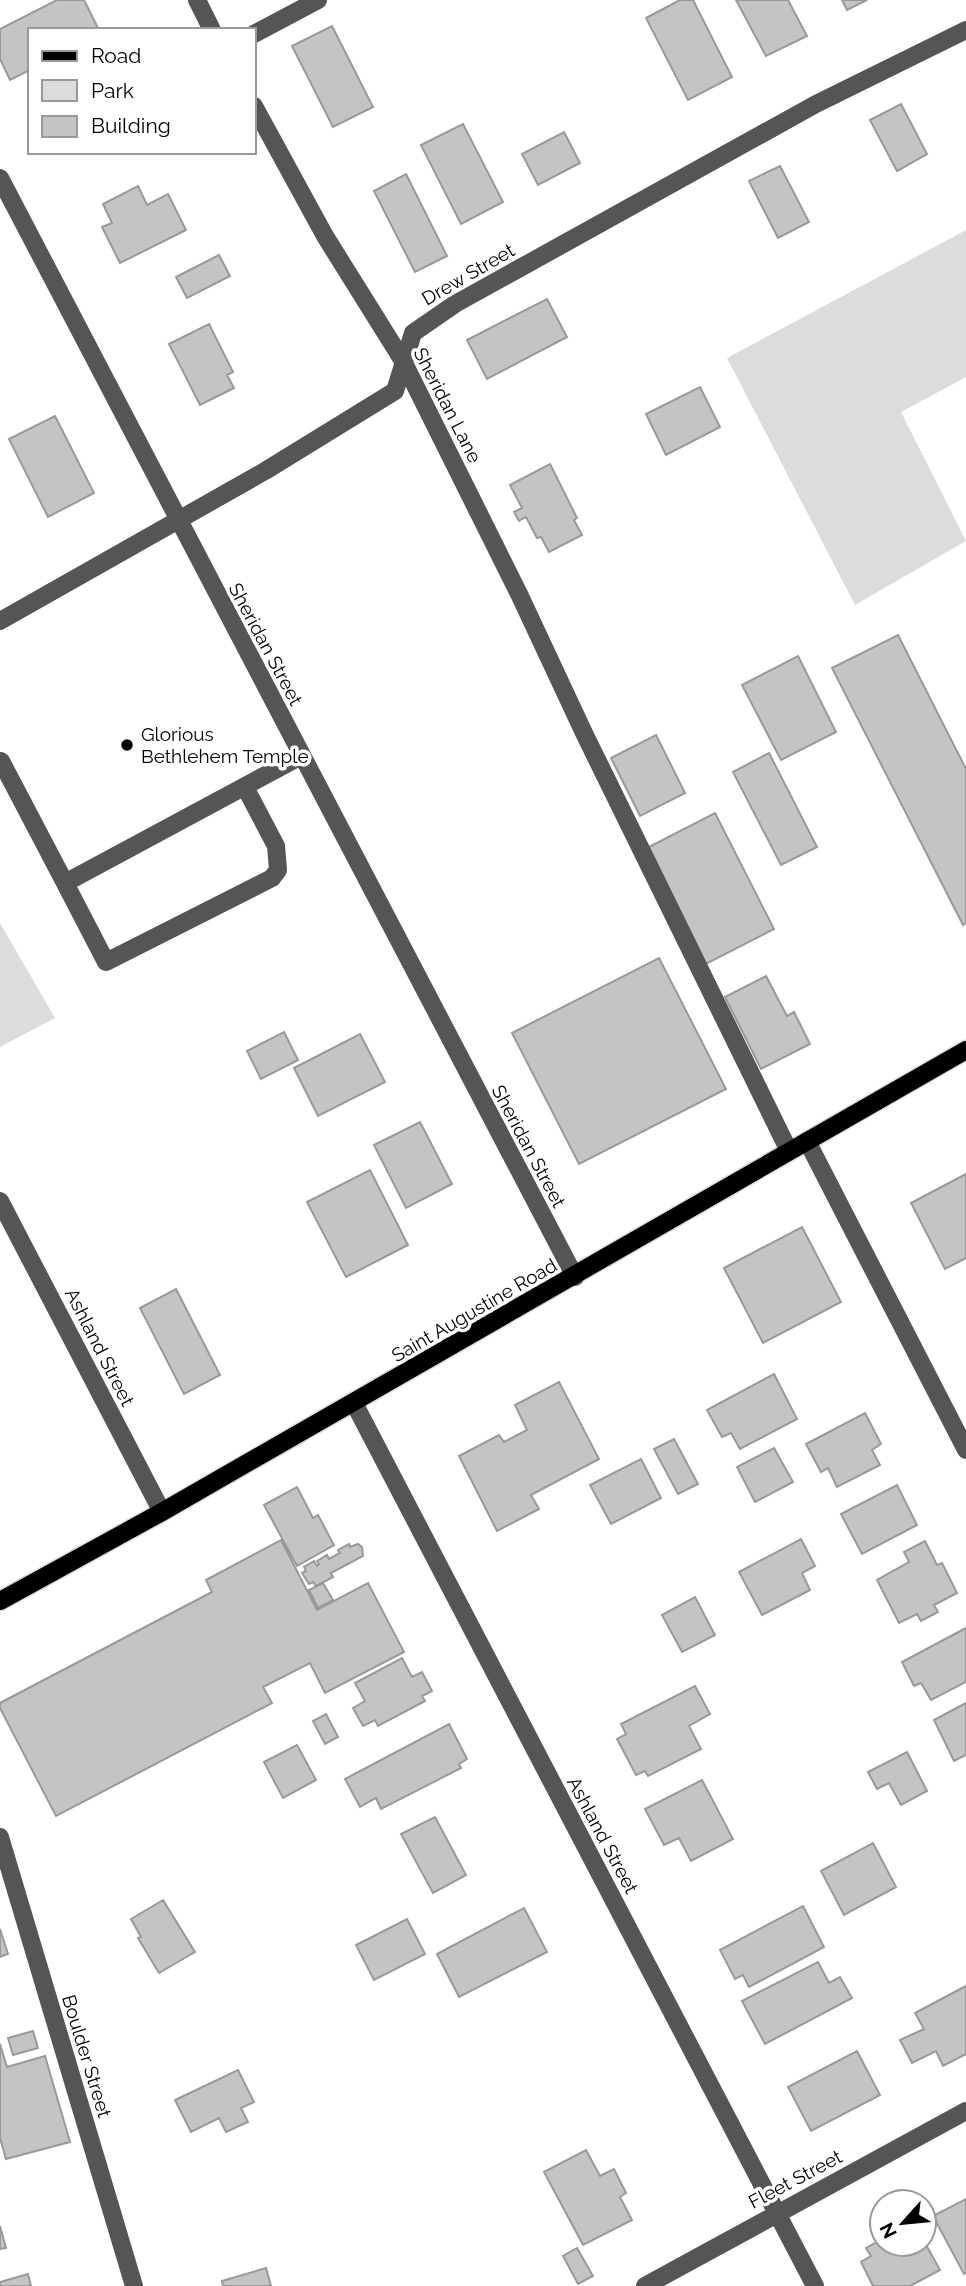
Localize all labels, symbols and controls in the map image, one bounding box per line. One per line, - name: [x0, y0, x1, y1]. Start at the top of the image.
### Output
- legend: [28, 28, 256, 154]
- text: Road: [91, 43, 141, 68]
- text: Park: [91, 78, 134, 103]
- text: Building: [91, 113, 171, 138]
- street label: Drew Street: [418, 238, 519, 309]
- street label: Sheridan Lane: [410, 344, 486, 466]
- street label: Sheridan Street: [225, 579, 308, 709]
- place label: Glorious Bethlehem Temple: [141, 723, 309, 767]
- marker: Glorious Bethlehem Temple: [119, 737, 135, 753]
- street label: Sheridan Street: [488, 1081, 571, 1211]
- street label: Saint Augustine Road: [388, 1254, 560, 1366]
- street label: Ashland Street: [61, 1285, 139, 1410]
- street label: Ashland Street: [563, 1773, 643, 1898]
- street label: Boulder Street: [58, 1992, 116, 2121]
- street label: Fleet Street: [745, 2145, 846, 2213]
- north arrow: [868, 2188, 938, 2258]
- text: N: [875, 2219, 901, 2242]

